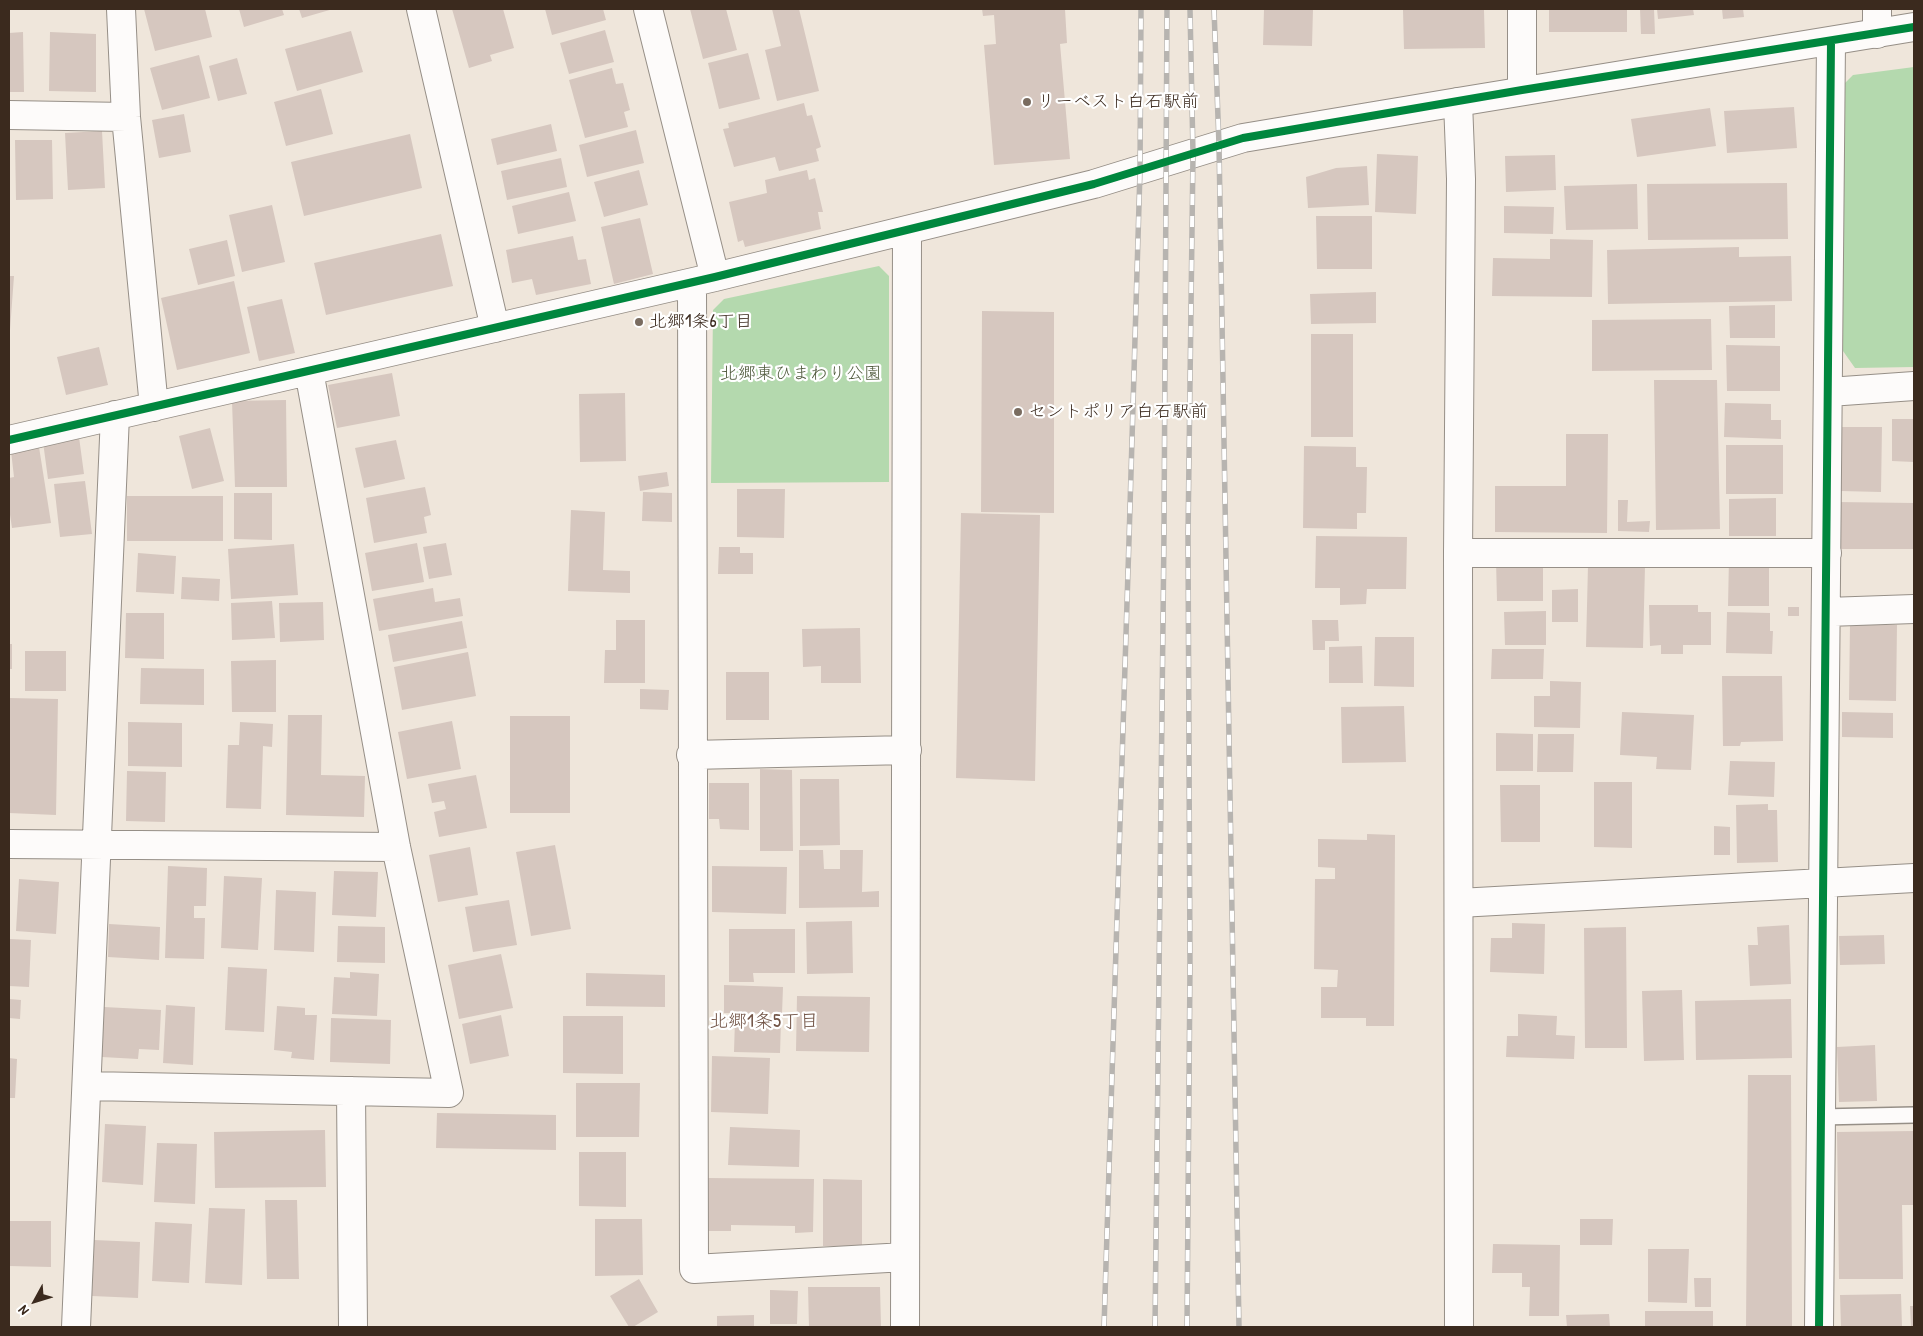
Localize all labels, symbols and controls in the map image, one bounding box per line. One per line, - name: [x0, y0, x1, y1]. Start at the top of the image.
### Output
- place label: リーベスト白石駅前: [1037, 91, 1199, 113]
- marker: リーベスト白石駅前: [1021, 96, 1033, 108]
- place label: 北郷1条6丁目: [649, 311, 753, 333]
- marker: 北郷1条6丁目: [633, 316, 645, 328]
- park label: 北郷東ひまわり公園: [720, 363, 882, 385]
- place label: セントポリア白石駅前: [1028, 401, 1208, 423]
- marker: セントポリア白石駅前: [1012, 406, 1024, 418]
- district label: 北郷1条5丁目: [709, 1011, 819, 1033]
- north arrow: [10, 1276, 60, 1326]
- text: N: [13, 1302, 33, 1320]

